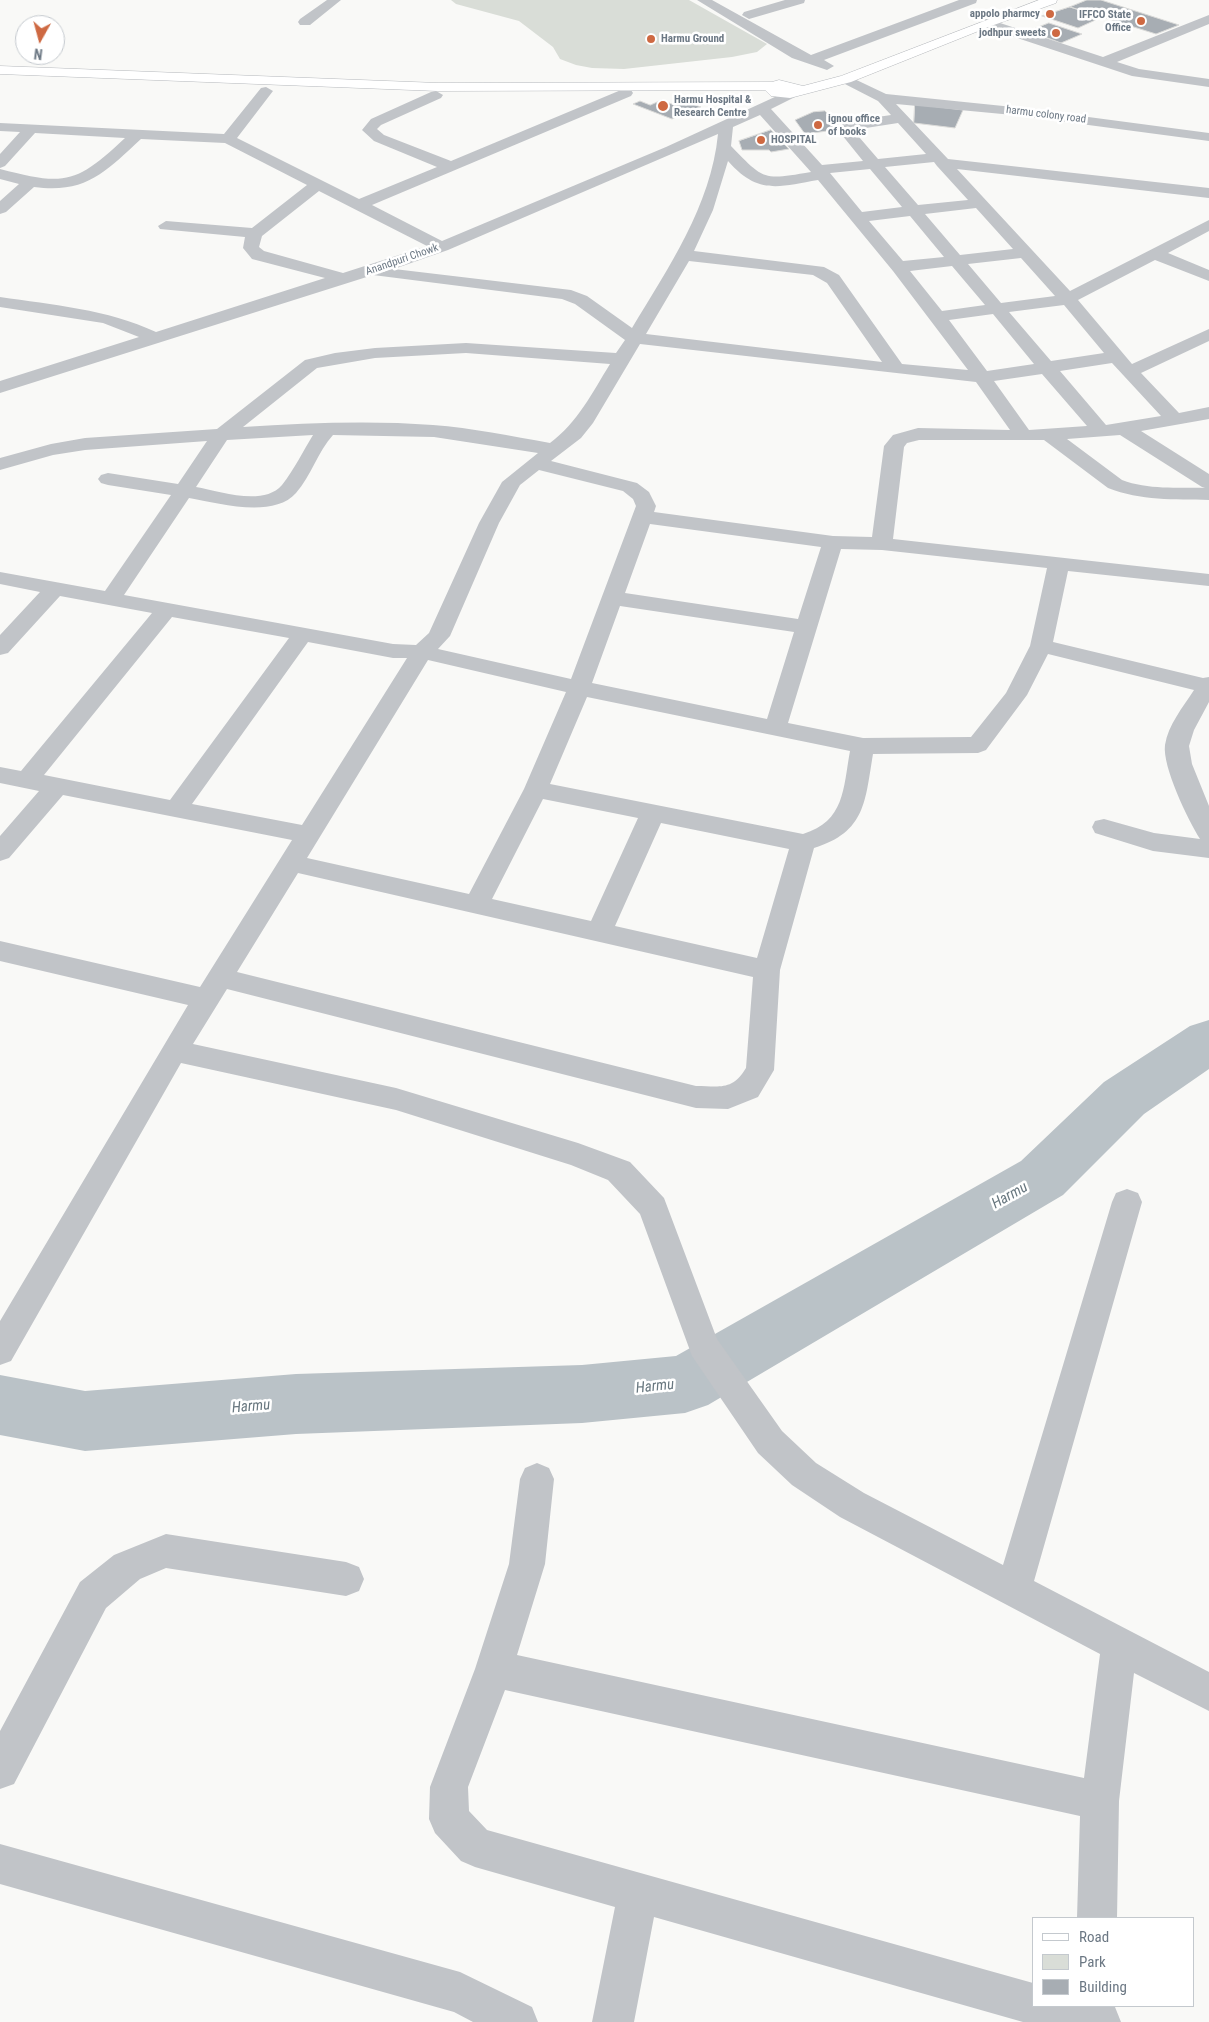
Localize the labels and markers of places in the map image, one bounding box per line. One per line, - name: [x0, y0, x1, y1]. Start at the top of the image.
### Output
- place label: appolo pharmcy: [970, 7, 1040, 21]
- marker: appolo pharmcy: [1044, 8, 1056, 20]
- place label: IFFCO State Office: [1079, 8, 1131, 34]
- marker: IFFCO State Office: [1135, 15, 1147, 27]
- place label: jodhpur sweets: [979, 26, 1046, 40]
- marker: jodhpur sweets: [1050, 27, 1062, 39]
- place label: Harmu Ground: [661, 32, 724, 46]
- marker: Harmu Ground: [645, 33, 657, 45]
- place label: Harmu Hospital & Research Centre: [674, 93, 751, 119]
- marker: Harmu Hospital & Research Centre: [656, 99, 670, 113]
- place label: ignou office of books: [828, 112, 880, 138]
- marker: ignou office of books: [812, 119, 824, 131]
- place label: HOSPITAL: [771, 133, 817, 147]
- marker: HOSPITAL: [755, 134, 767, 146]

